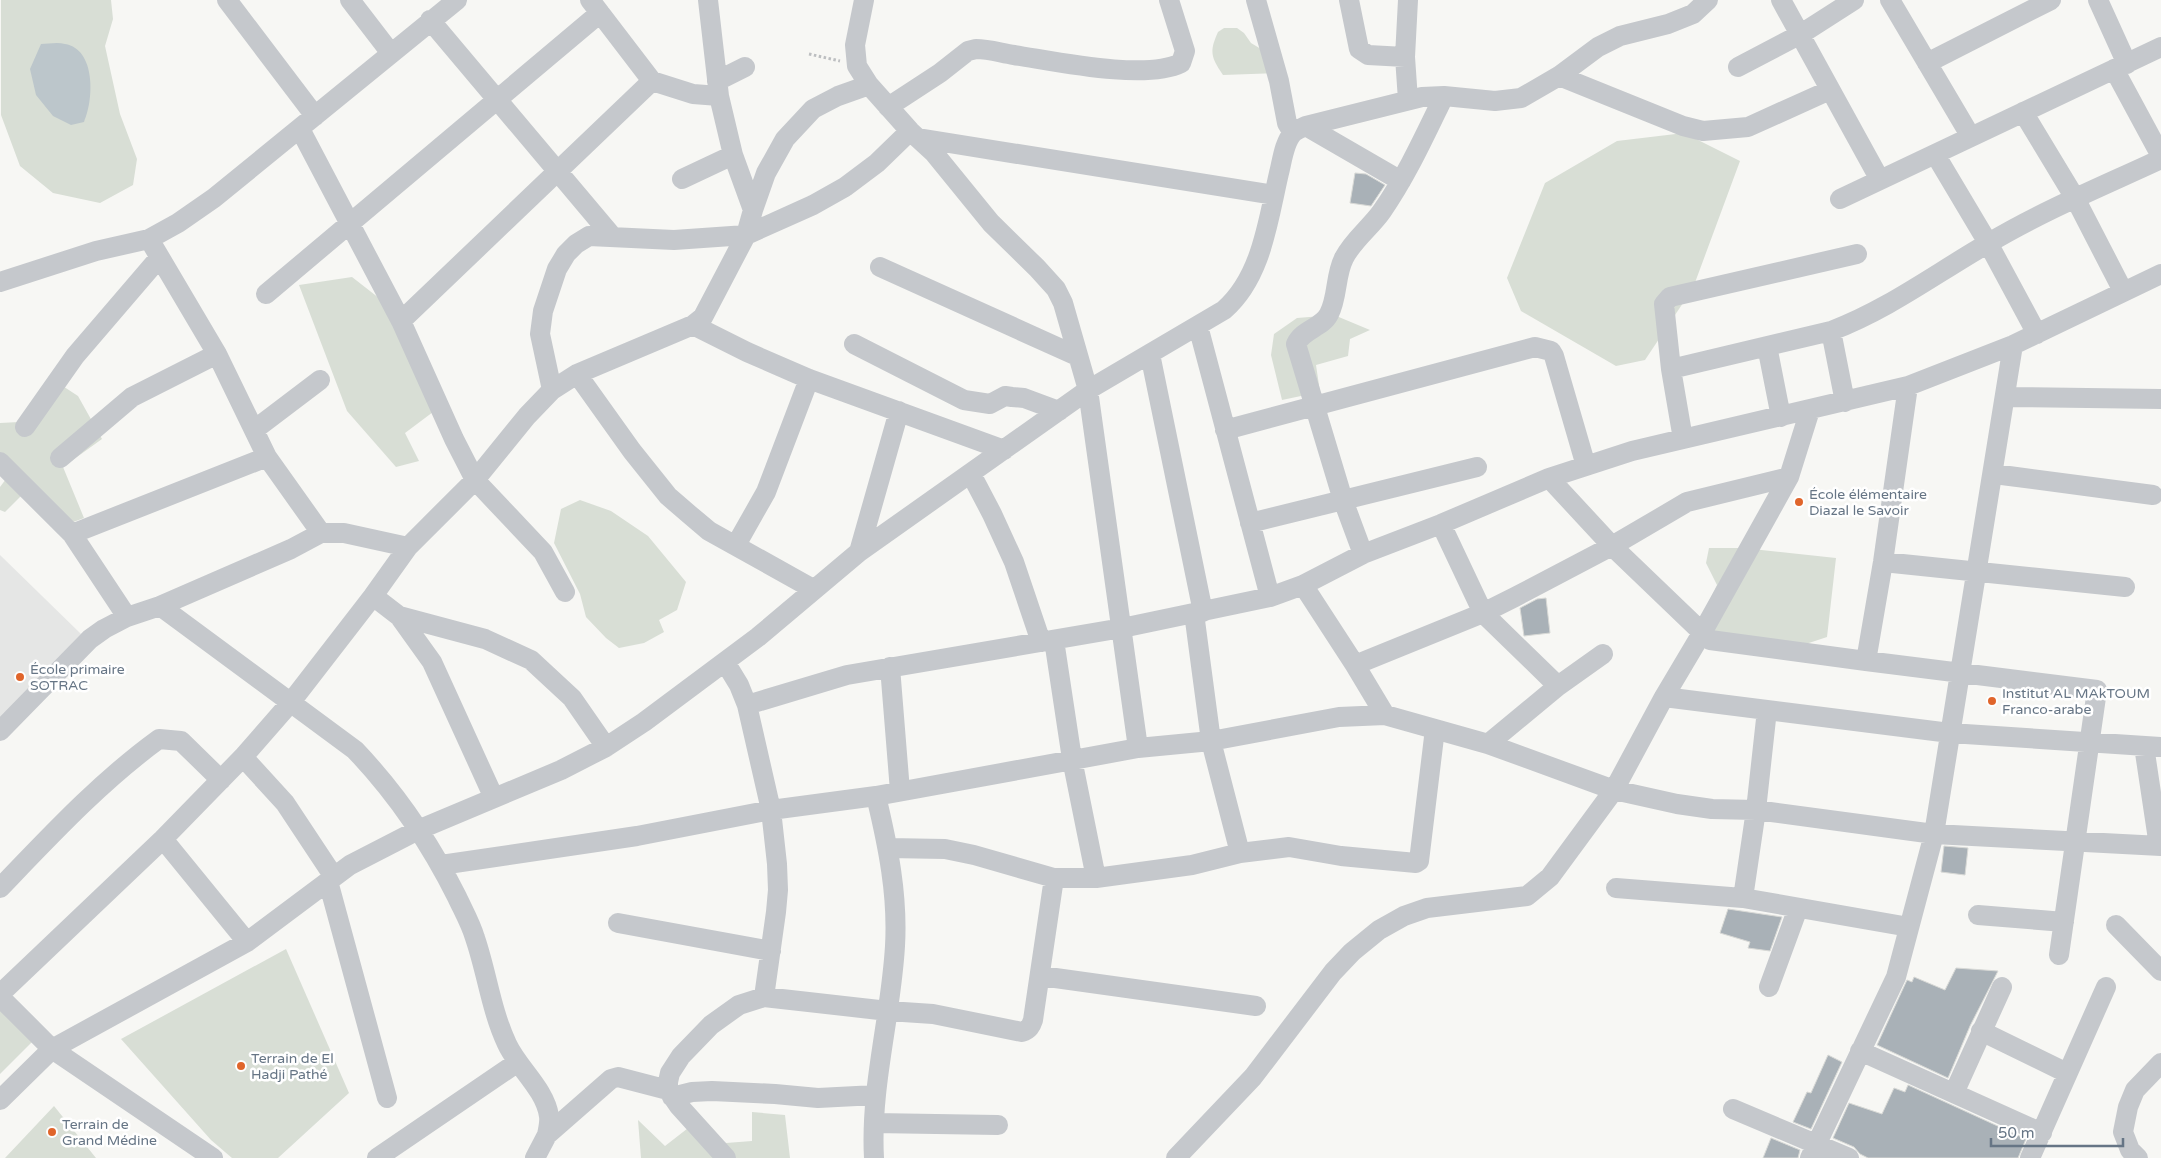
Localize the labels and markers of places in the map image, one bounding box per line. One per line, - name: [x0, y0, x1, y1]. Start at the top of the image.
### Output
- place label: École élémentaire Diazal le Savoir: [1809, 486, 1927, 519]
- marker: École élémentaire Diazal le Savoir: [1793, 496, 1805, 508]
- place label: École primaire SOTRAC: [30, 661, 125, 694]
- marker: École primaire SOTRAC: [14, 671, 26, 683]
- place label: Institut AL MAkTOUM Franco-arabe: [2002, 685, 2150, 718]
- marker: Institut AL MAkTOUM Franco-arabe: [1986, 695, 1998, 707]
- place label: Terrain de El Hadji Pathé: [251, 1050, 334, 1083]
- marker: Terrain de El Hadji Pathé: [235, 1060, 247, 1072]
- place label: Terrain de Grand Médine: [62, 1116, 157, 1149]
- marker: Terrain de Grand Médine: [46, 1126, 58, 1138]

